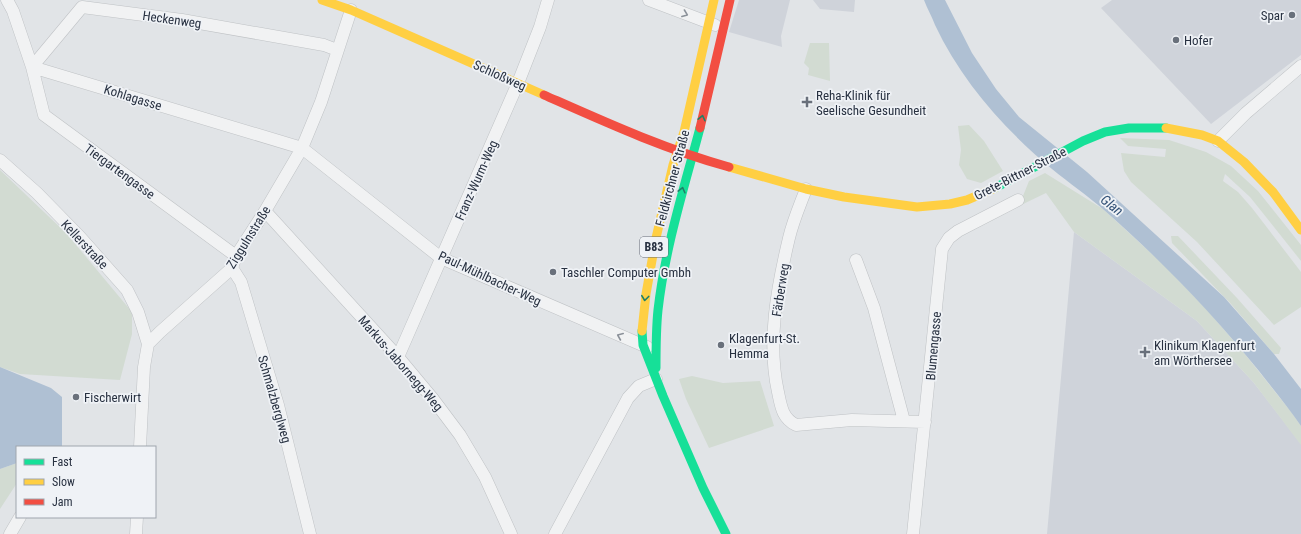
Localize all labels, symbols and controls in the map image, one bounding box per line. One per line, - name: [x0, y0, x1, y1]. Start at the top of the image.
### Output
- street label: Heckenweg: [142, 8, 202, 31]
- place label: Spar: [1261, 8, 1284, 23]
- one-way arrow: [682, 9, 689, 17]
- marker: Spar: [1287, 10, 1297, 20]
- place label: Hofer: [1184, 33, 1213, 48]
- marker: Hofer: [1171, 35, 1181, 45]
- street label: Schloßweg: [471, 57, 529, 94]
- street label: Kohlagasse: [102, 82, 164, 113]
- place label: Reha-Klinik für Seelische Gesundheit: [816, 88, 926, 118]
- marker: Reha-Klinik für Seelische Gesundheit: [801, 96, 813, 108]
- one-way arrow: [697, 115, 706, 122]
- street label: Feldkirchner Straße: [652, 128, 693, 228]
- street label: Franz-Wurm-Weg: [452, 138, 501, 223]
- street label: Tiergartengasse: [82, 141, 158, 202]
- street label: Grete-Bittner-Straße: [972, 144, 1069, 203]
- one-way arrow: [678, 187, 686, 193]
- water label: Glan: [1098, 191, 1126, 219]
- street label: Ziggulnstraße: [223, 203, 274, 271]
- street label: Kellerstraße: [58, 217, 111, 272]
- road number: B83: [640, 237, 668, 257]
- street label: Paul-Mühlbacher-Weg: [436, 248, 544, 309]
- street label: Färberweg: [769, 262, 792, 318]
- place label: Taschler Computer Gmbh: [561, 265, 691, 280]
- marker: Taschler Computer Gmbh: [548, 267, 558, 277]
- one-way arrow: [641, 295, 650, 301]
- street label: Blumengasse: [923, 311, 944, 381]
- street label: Markus-Jabornegg-Weg: [355, 313, 446, 414]
- place label: Klagenfurt-St. Hemma: [729, 331, 800, 361]
- one-way arrow: [617, 332, 624, 340]
- place label: Klinikum Klagenfurt am Wörthersee: [1154, 338, 1255, 368]
- marker: Klagenfurt-St. Hemma: [716, 340, 726, 350]
- marker: Klinikum Klagenfurt am Wörthersee: [1139, 346, 1151, 358]
- street label: Schmalzberglweg: [255, 354, 294, 445]
- place label: Fischerwirt: [84, 390, 141, 405]
- marker: Fischerwirt: [71, 392, 81, 402]
- legend: [16, 446, 156, 518]
- text: Fast: [52, 455, 73, 469]
- text: Slow: [52, 475, 75, 489]
- text: Jam: [52, 495, 73, 509]

